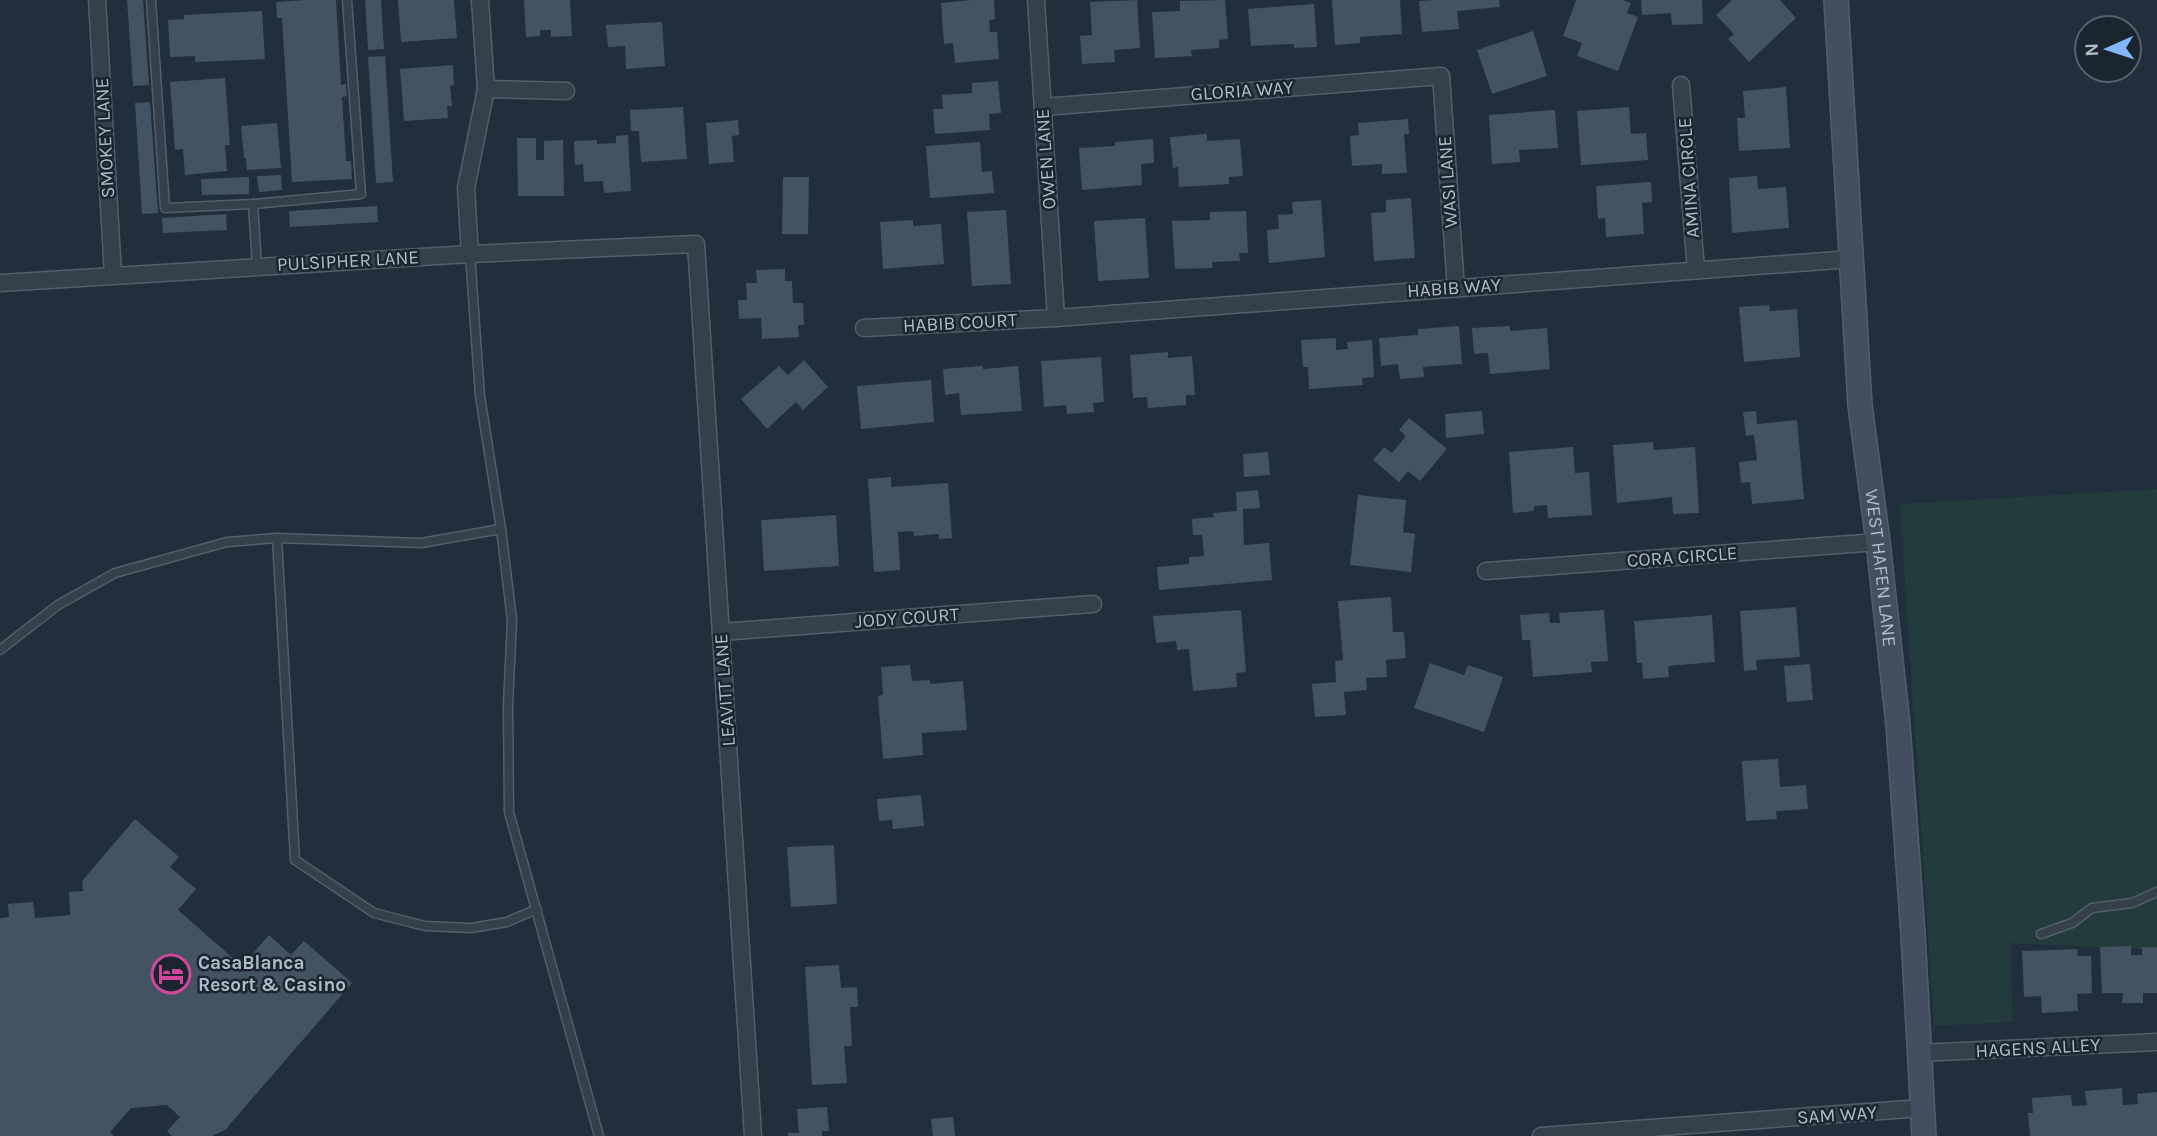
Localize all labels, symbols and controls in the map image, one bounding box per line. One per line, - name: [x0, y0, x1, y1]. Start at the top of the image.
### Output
- north arrow: [2073, 14, 2143, 84]
- text: N: [2081, 42, 2103, 57]
- street label: GLORIA WAY: [1190, 76, 1295, 106]
- street label: SMOKEY LANE: [91, 77, 119, 199]
- street label: OWEN LANE: [1032, 108, 1060, 210]
- street label: AMINA CIRCLE: [1674, 117, 1704, 239]
- street label: WASI LANE: [1434, 135, 1462, 229]
- street label: PULSIPHER LANE: [276, 246, 420, 276]
- street label: HABIB WAY: [1406, 274, 1502, 302]
- street label: HABIB COURT: [902, 309, 1018, 337]
- street label: WEST HAFEN LANE: [1860, 488, 1900, 648]
- street label: CORA CIRCLE: [1626, 542, 1738, 572]
- street label: JODY COURT: [854, 603, 960, 633]
- street label: LEAVITT LANE: [710, 633, 740, 747]
- place label: CasaBlanca Resort & Casino: [198, 952, 346, 996]
- hotel icon: CasaBlanca Resort & Casino: [150, 953, 192, 995]
- street label: HAGENS ALLEY: [1975, 1034, 2102, 1062]
- street label: SAM WAY: [1796, 1101, 1878, 1129]

